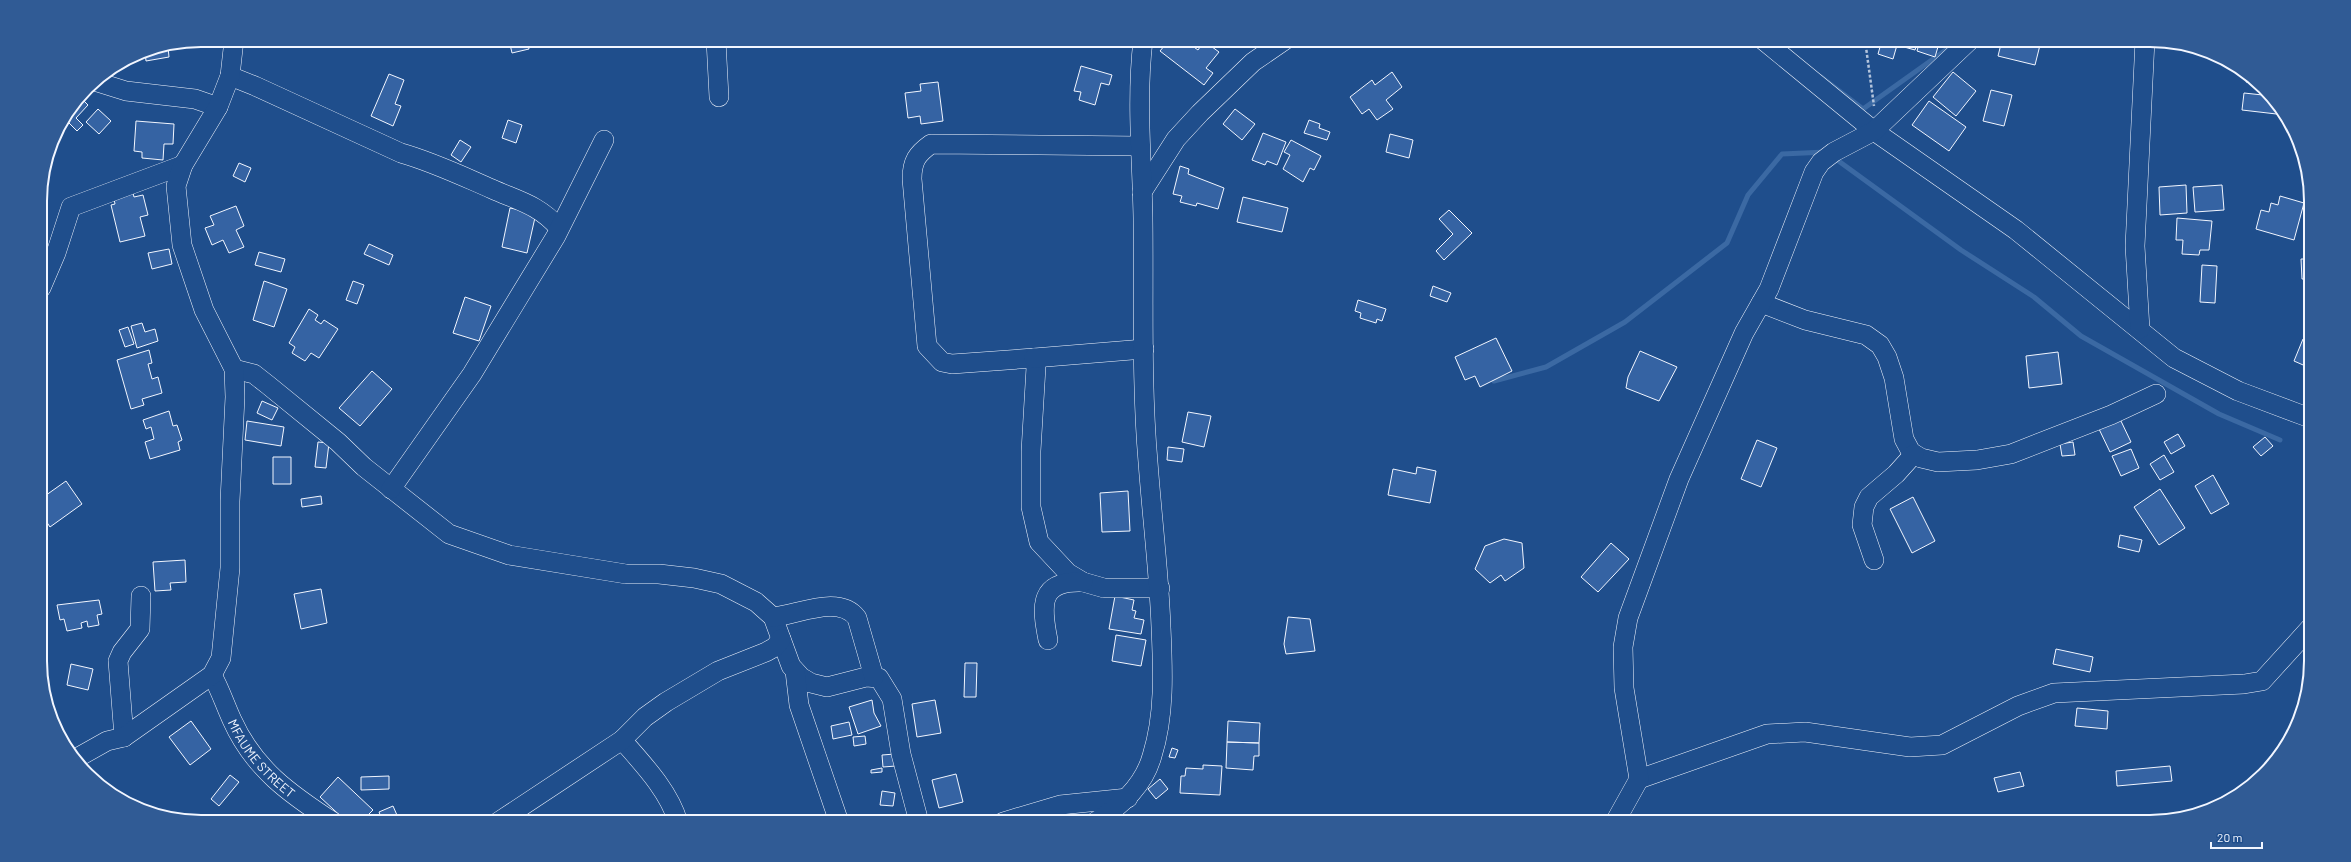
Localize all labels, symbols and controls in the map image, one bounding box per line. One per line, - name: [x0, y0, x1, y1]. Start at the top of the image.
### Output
- street label: MFAUME STREET: [225, 716, 298, 801]
- scale bar: [2211, 824, 2262, 850]
- text: 20 m: [2217, 830, 2243, 844]

